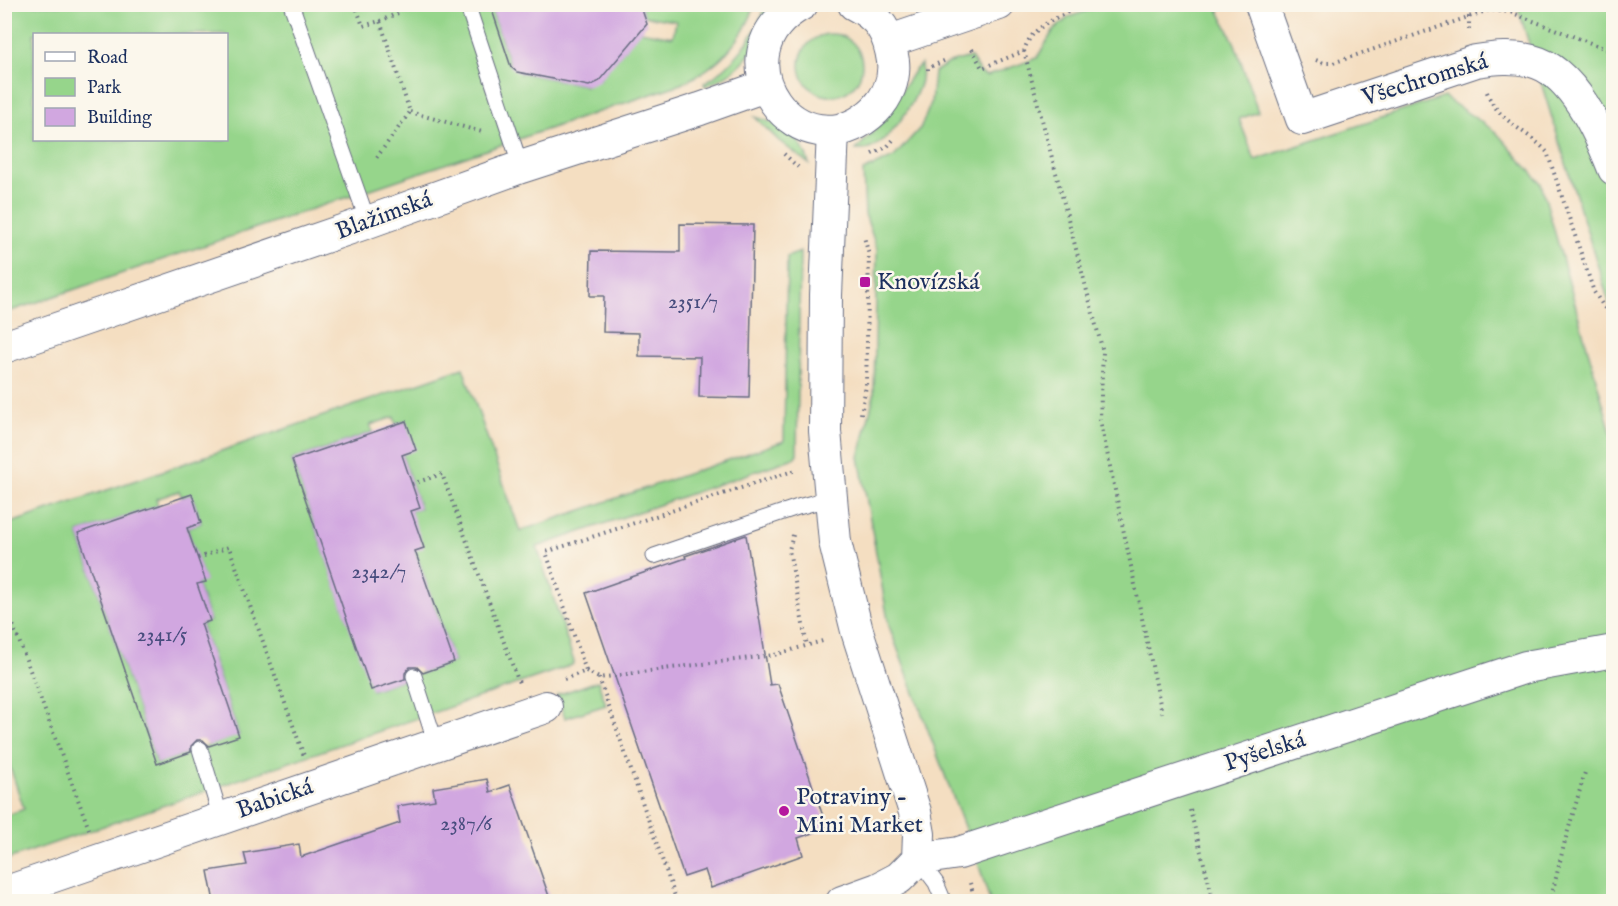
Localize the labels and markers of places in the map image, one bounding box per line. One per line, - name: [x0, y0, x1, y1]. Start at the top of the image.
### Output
- place label: Knovízská: [877, 267, 980, 298]
- marker: Knovízská: [858, 275, 872, 289]
- place label: Potraviny - Mini Market: [796, 782, 923, 841]
- marker: Potraviny - Mini Market: [777, 804, 791, 818]

